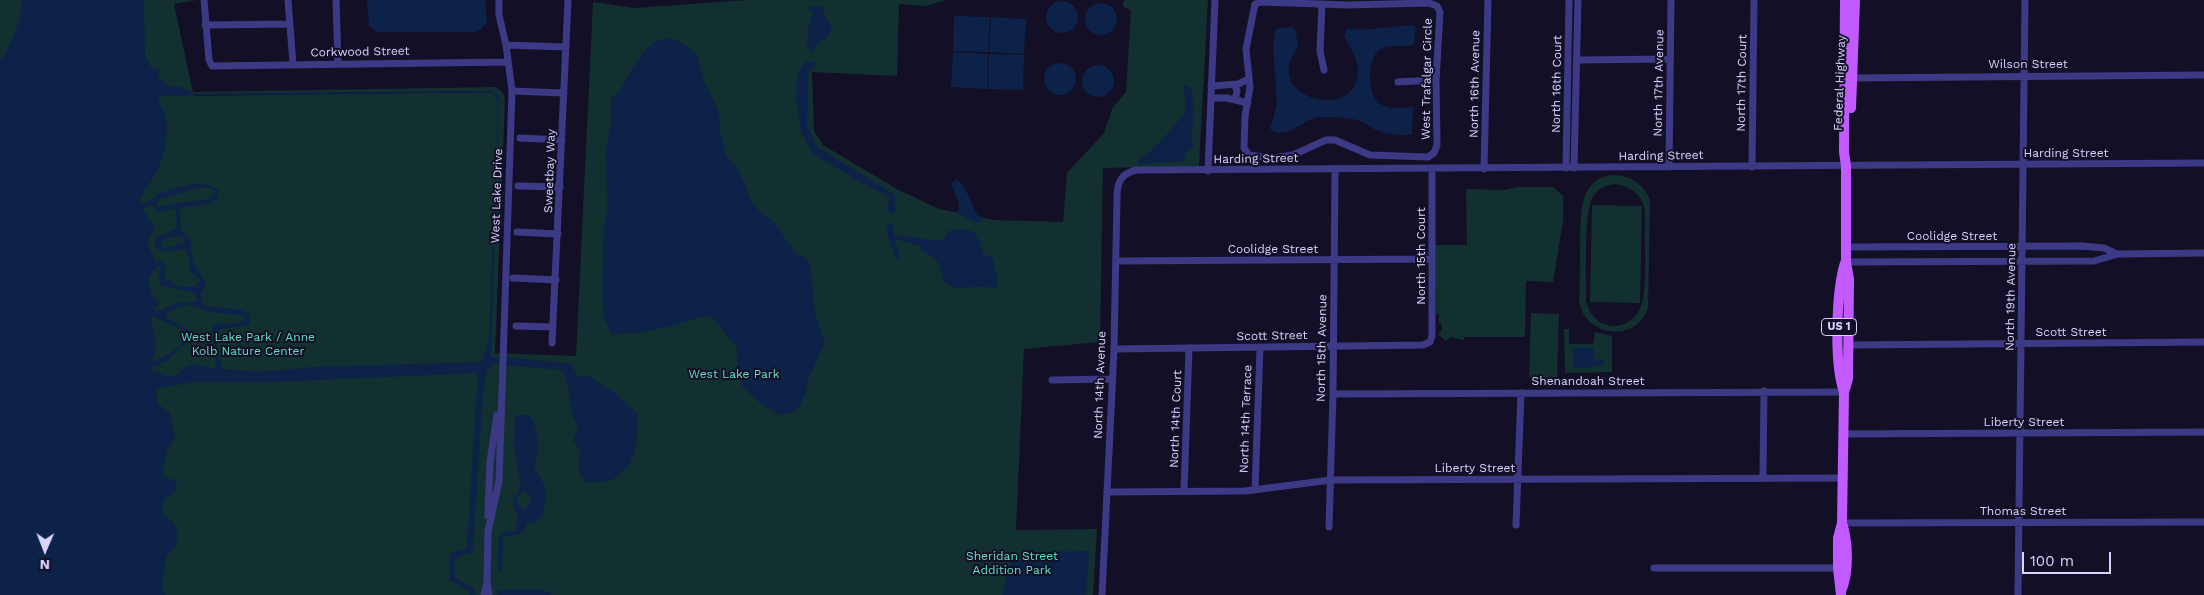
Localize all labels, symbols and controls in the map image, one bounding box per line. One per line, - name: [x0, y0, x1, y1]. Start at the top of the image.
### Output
- street label: West Trafalgar Circle: [1419, 18, 1435, 140]
- street label: North 17th Avenue: [1651, 29, 1667, 137]
- street label: North 16th Avenue: [1467, 30, 1483, 138]
- street label: North 17th Court: [1734, 34, 1750, 132]
- street label: North 16th Court: [1549, 35, 1565, 133]
- street label: Federal Highway: [1831, 35, 1849, 131]
- street label: Corkwood Street: [310, 44, 410, 60]
- street label: Wilson Street: [1988, 57, 2068, 71]
- street label: Sweetbay Way: [541, 129, 559, 213]
- street label: Harding Street: [2024, 146, 2108, 160]
- street label: West Lake Drive: [488, 148, 506, 244]
- street label: Harding Street: [1618, 148, 1704, 164]
- street label: Harding Street: [1213, 151, 1299, 167]
- street label: North 15th Court: [1414, 207, 1428, 305]
- street label: Coolidge Street: [1907, 229, 1997, 243]
- street label: Coolidge Street: [1228, 242, 1318, 256]
- street label: North 19th Avenue: [2003, 243, 2019, 351]
- street label: North 15th Avenue: [1314, 294, 1330, 402]
- road number: US 1: [1822, 318, 1856, 336]
- street label: Scott Street: [2035, 325, 2107, 339]
- street label: Scott Street: [1236, 328, 1308, 344]
- park label: West Lake Park / Anne Kolb Nature Center: [181, 330, 315, 358]
- street label: North 14th Avenue: [1091, 331, 1109, 439]
- street label: North 14th Terrace: [1237, 365, 1255, 473]
- park label: West Lake Park: [689, 367, 779, 381]
- street label: North 14th Court: [1167, 370, 1185, 468]
- street label: Shenandoah Street: [1532, 374, 1644, 388]
- street label: Liberty Street: [1984, 415, 2064, 429]
- street label: Liberty Street: [1435, 461, 1515, 475]
- street label: Thomas Street: [1980, 504, 2066, 518]
- north arrow: [20, 525, 70, 575]
- scale bar: [2024, 542, 2113, 574]
- park label: Sheridan Street Addition Park: [966, 549, 1058, 577]
- text: 100 m: [2030, 552, 2074, 570]
- text: N: [39, 557, 50, 573]

